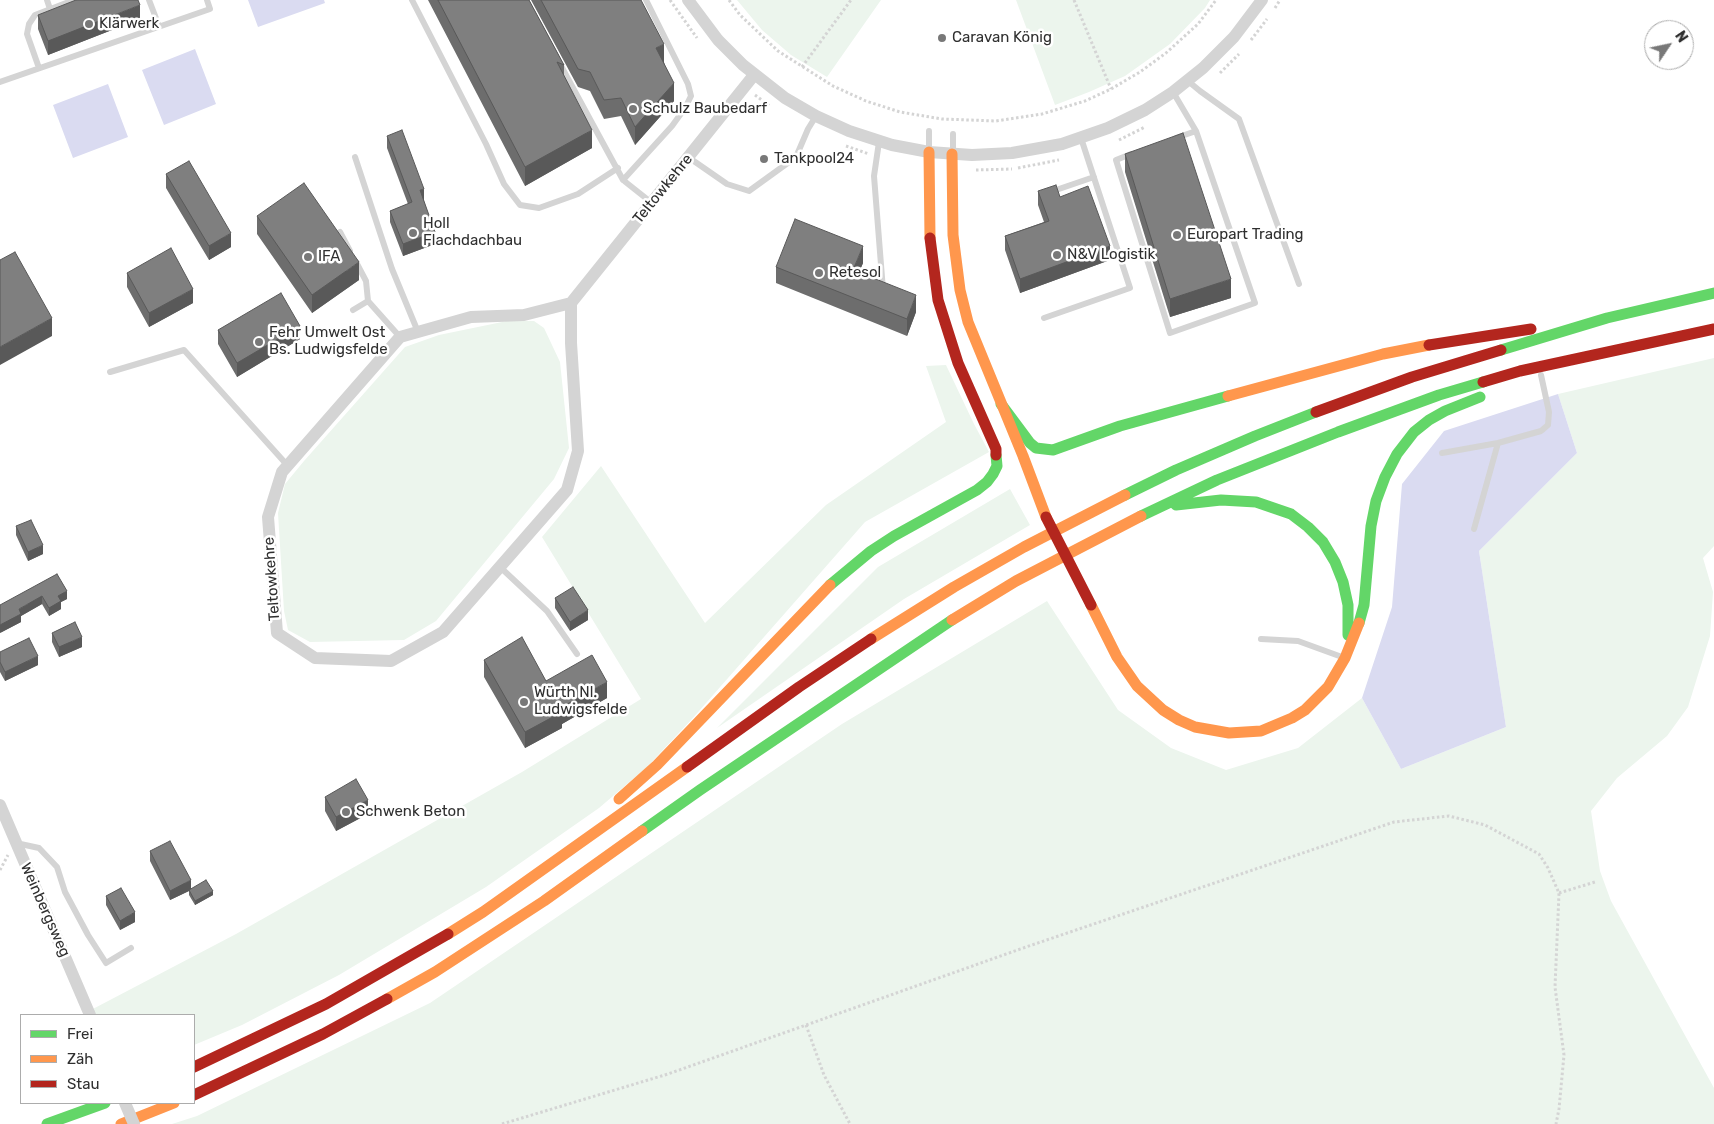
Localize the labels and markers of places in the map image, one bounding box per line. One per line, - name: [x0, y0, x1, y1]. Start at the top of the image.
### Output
- place label: Klärwerk: [99, 15, 159, 33]
- marker: Klärwerk: [83, 18, 95, 30]
- place label: Caravan König: [952, 29, 1052, 47]
- marker: Caravan König: [936, 32, 948, 44]
- place label: Schulz Baubedarf: [643, 100, 767, 118]
- marker: Schulz Baubedarf: [627, 103, 639, 115]
- place label: Tankpool24: [774, 150, 854, 168]
- marker: Tankpool24: [758, 153, 770, 165]
- place label: Holl Flachdachbau: [423, 215, 522, 250]
- place label: Europart Trading: [1187, 226, 1304, 244]
- marker: Holl Flachdachbau: [407, 227, 419, 239]
- marker: Europart Trading: [1171, 229, 1183, 241]
- place label: N&V Logistik: [1067, 246, 1155, 264]
- place label: IFA: [318, 248, 340, 266]
- marker: N&V Logistik: [1051, 249, 1063, 261]
- marker: IFA: [302, 251, 314, 263]
- place label: Retesol: [829, 264, 881, 282]
- marker: Retesol: [813, 267, 825, 279]
- place label: Fehr Umwelt Ost Bs. Ludwigsfelde: [269, 324, 388, 359]
- marker: Fehr Umwelt Ost Bs. Ludwigsfelde: [253, 336, 265, 348]
- place label: Würth Nl. Ludwigsfelde: [534, 684, 627, 719]
- marker: Würth Nl. Ludwigsfelde: [518, 696, 530, 708]
- place label: Schwenk Beton: [356, 803, 465, 821]
- marker: Schwenk Beton: [340, 806, 352, 818]

